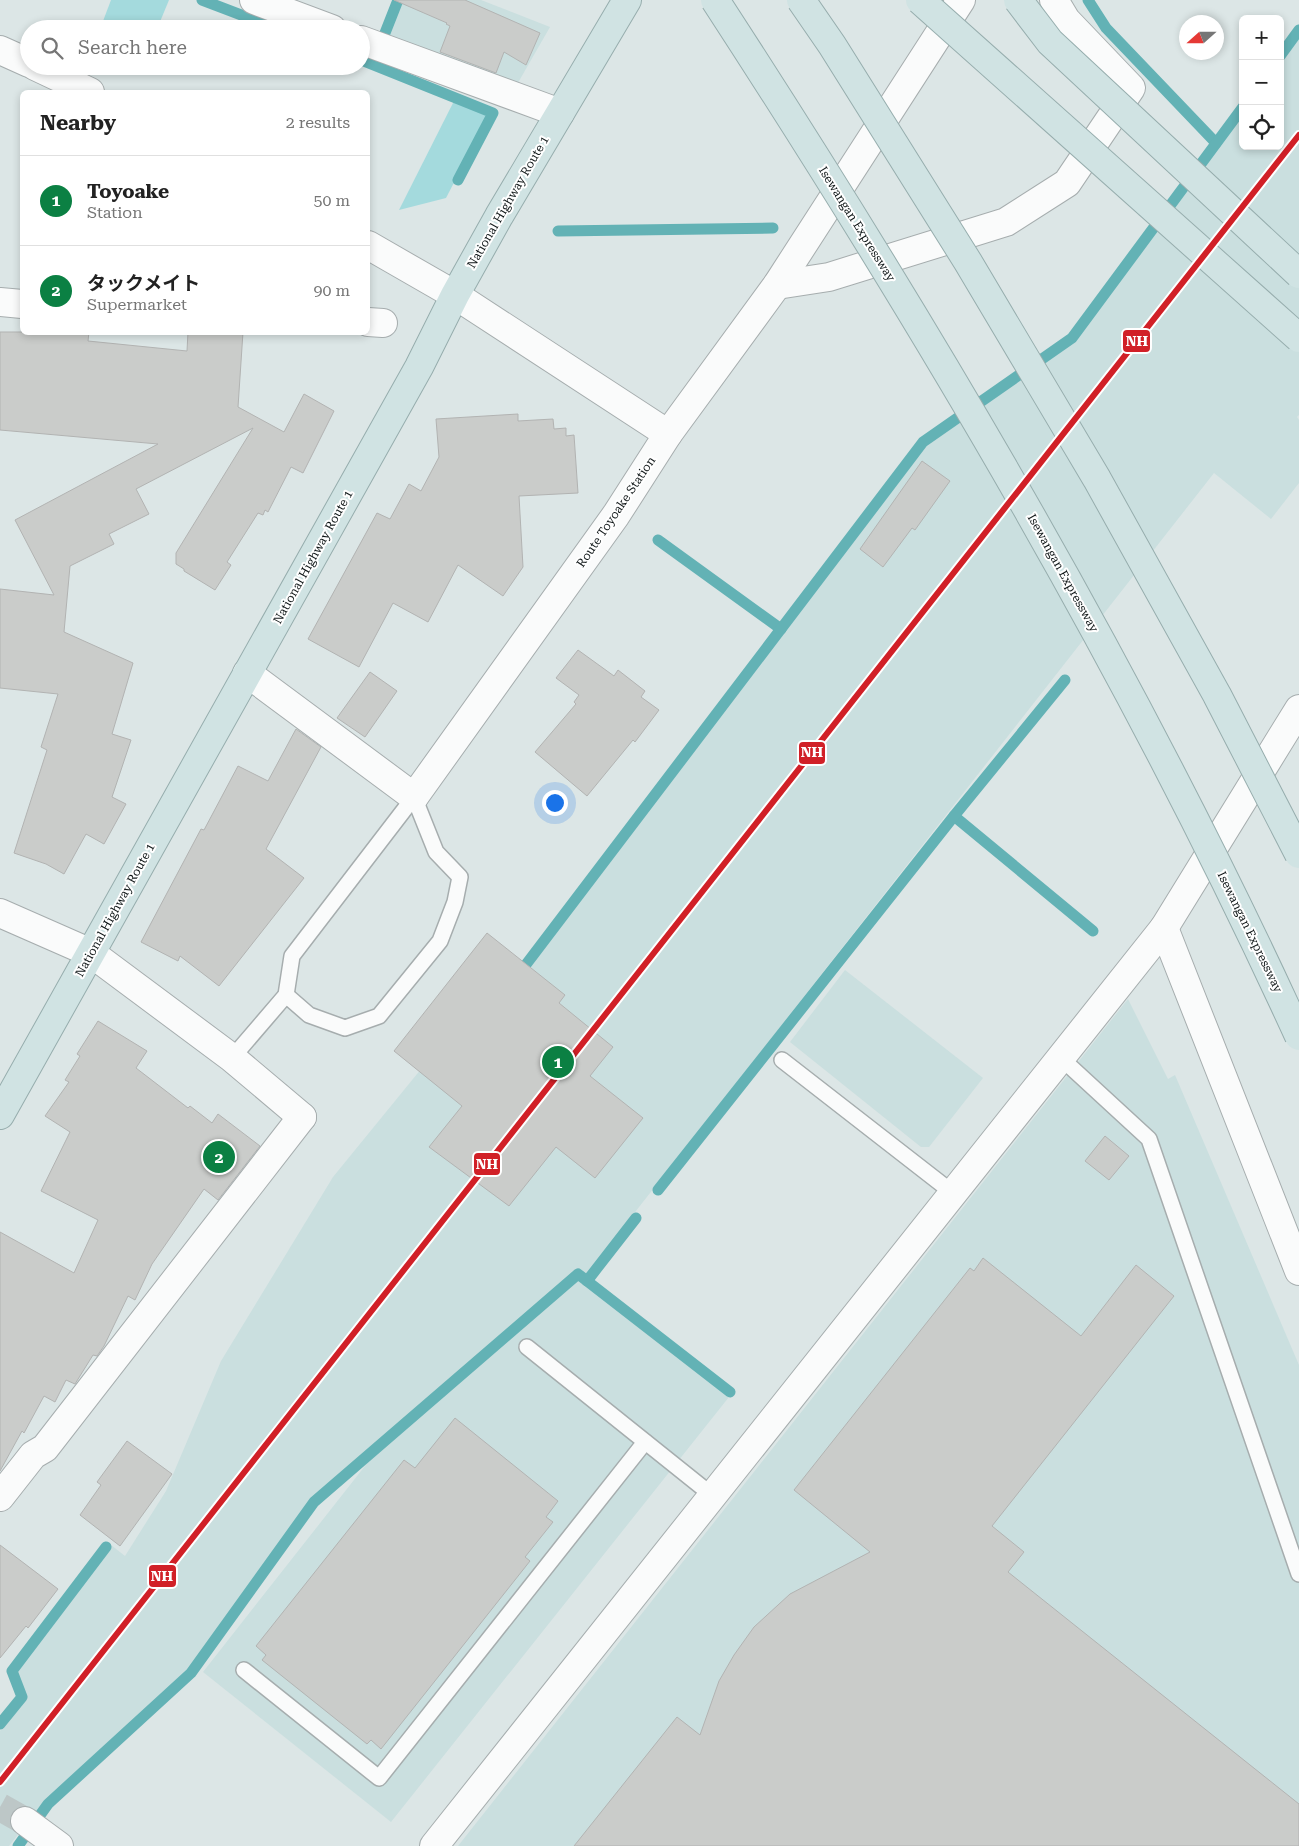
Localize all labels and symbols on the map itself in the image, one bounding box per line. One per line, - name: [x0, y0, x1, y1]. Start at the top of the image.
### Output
- north arrow: [1179, 15, 1224, 60]
- street label: National Highway Route 1: [464, 133, 552, 271]
- street label: Isewangan Expressway: [816, 164, 899, 285]
- line badge: NH: [1122, 329, 1151, 353]
- text: NH: [1126, 333, 1149, 349]
- street label: Route Toyoake Station: [574, 454, 658, 570]
- street label: National Highway Route 1: [270, 488, 356, 626]
- street label: Isewangan Expressway: [1025, 512, 1102, 635]
- line badge: NH: [798, 741, 826, 765]
- text: NH: [801, 744, 824, 760]
- your location: [542, 790, 568, 816]
- street label: National Highway Route 1: [72, 841, 158, 979]
- street label: Isewangan Expressway: [1215, 869, 1286, 996]
- pin: 1: [542, 1043, 574, 1081]
- pin: 2: [203, 1138, 235, 1176]
- line badge: NH: [473, 1152, 501, 1176]
- text: NH: [476, 1156, 499, 1172]
- line badge: NH: [148, 1564, 177, 1588]
- text: NH: [151, 1568, 174, 1584]

